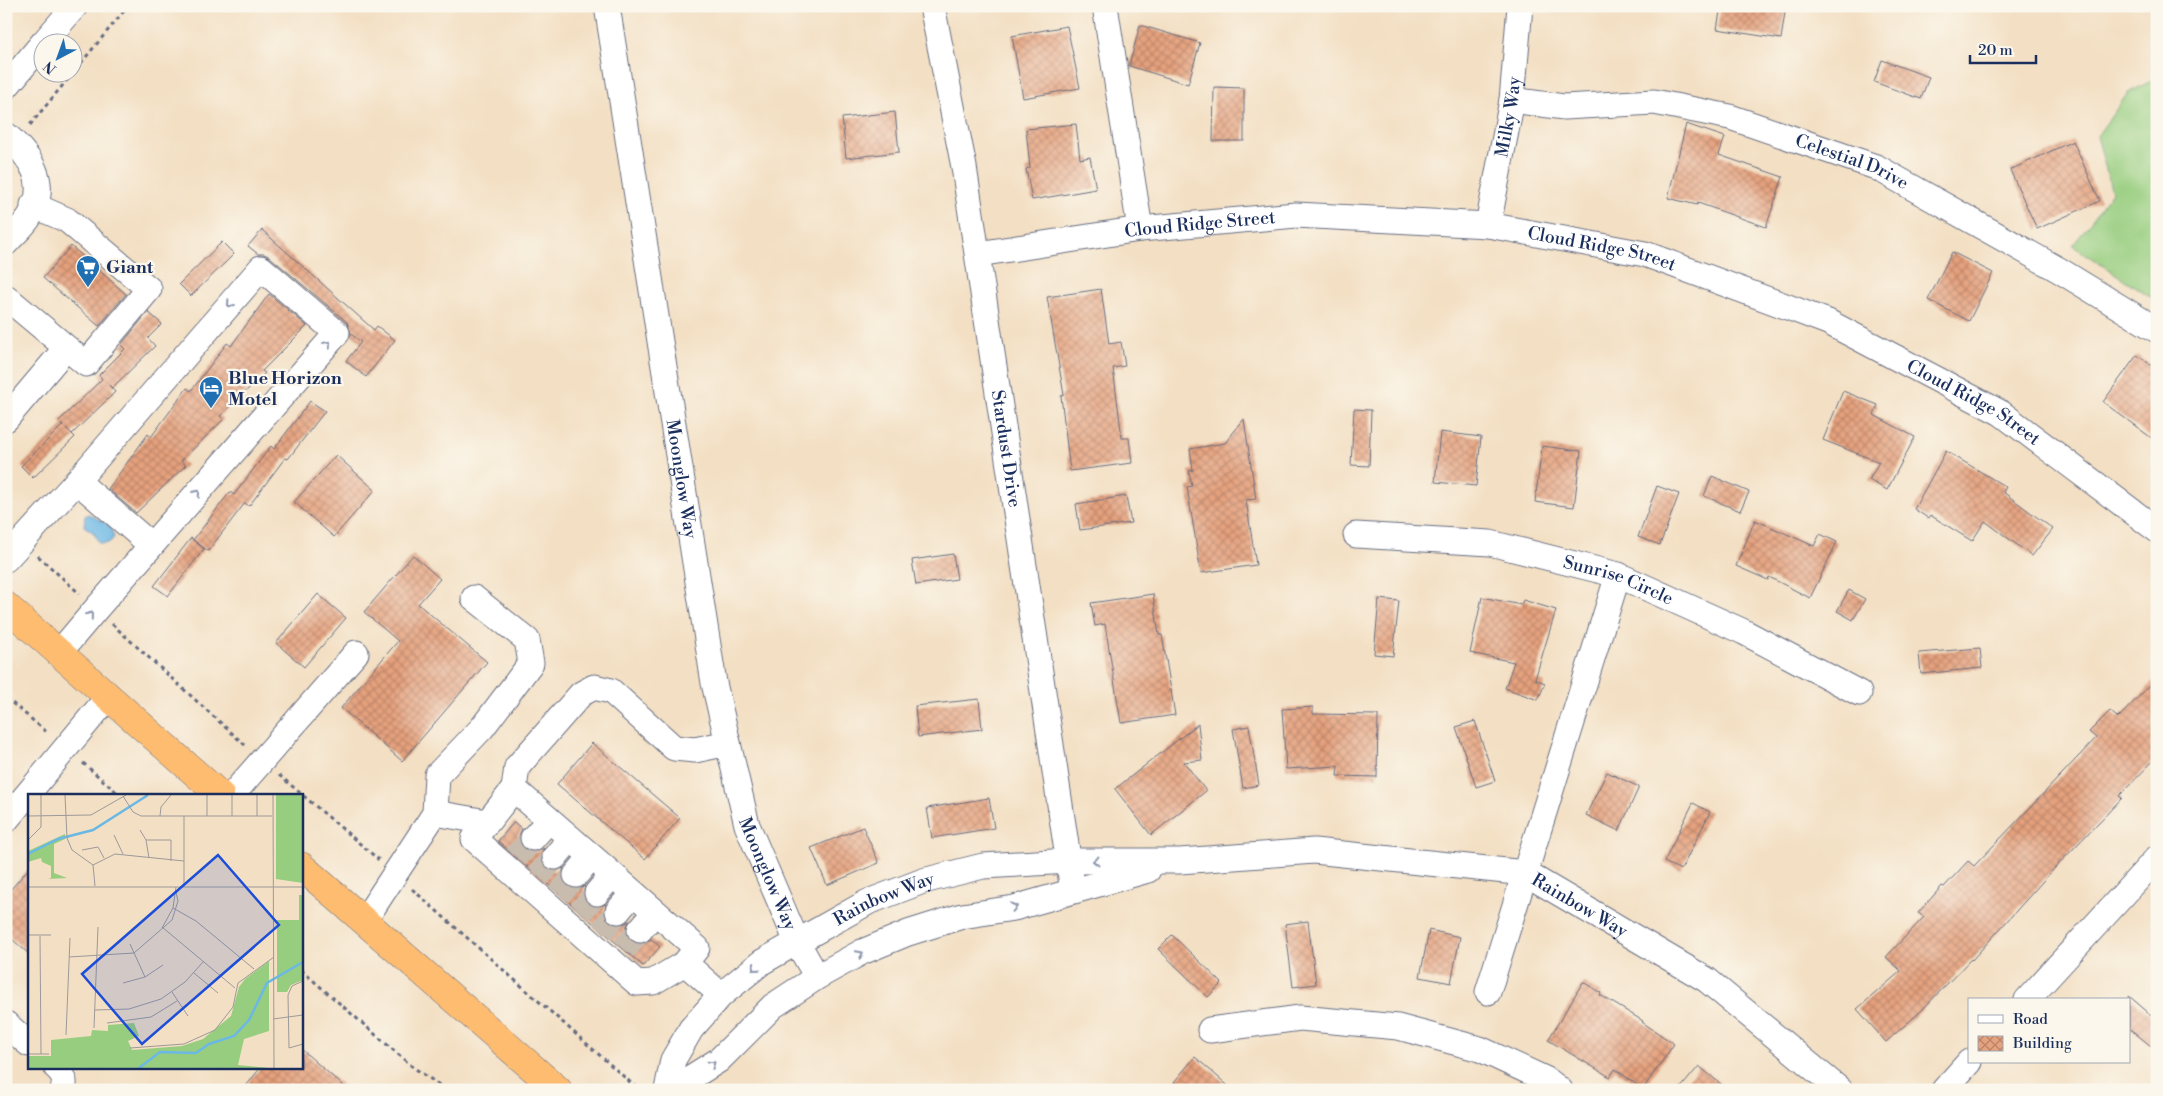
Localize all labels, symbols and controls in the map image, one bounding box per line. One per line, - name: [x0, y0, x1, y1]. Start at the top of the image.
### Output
- north arrow: [32, 32, 82, 82]
- scale bar: [1970, 32, 2037, 64]
- text: 20 m: [1978, 41, 2013, 60]
- text: N: [40, 57, 60, 77]
- street label: Milky Way: [1490, 75, 1526, 159]
- street label: Celestial Drive: [1792, 129, 1913, 195]
- street label: Cloud Ridge Street: [1123, 206, 1277, 243]
- street label: Cloud Ridge Street: [1526, 222, 1680, 277]
- supermarket icon: Giant: [75, 254, 101, 288]
- place label: Giant: [106, 256, 154, 279]
- one-way arrow: [227, 298, 236, 307]
- one-way arrow: [322, 341, 331, 350]
- street label: Cloud Ridge Street: [1903, 354, 2045, 451]
- place label: Blue Horizon Motel: [228, 367, 342, 411]
- hotel icon: Blue Horizon Motel: [198, 375, 224, 409]
- street label: Stardust Drive: [986, 389, 1026, 509]
- street label: Moonglow Way: [661, 418, 702, 541]
- one-way arrow: [192, 489, 201, 498]
- street label: Sunrise Circle: [1561, 551, 1677, 610]
- one-way arrow: [85, 612, 93, 621]
- inset map: [28, 794, 302, 1068]
- street label: Moonglow Way: [733, 814, 802, 934]
- one-way arrow: [1092, 856, 1100, 866]
- street label: Rainbow Way: [829, 868, 937, 931]
- street label: Rainbow Way: [1527, 868, 1632, 943]
- one-way arrow: [1010, 902, 1019, 913]
- one-way arrow: [855, 950, 864, 960]
- one-way arrow: [752, 962, 761, 971]
- legend: [1968, 998, 2130, 1064]
- text: Road: [2013, 1010, 2048, 1029]
- text: Building: [2012, 1034, 2072, 1053]
- one-way arrow: [706, 1061, 716, 1070]

